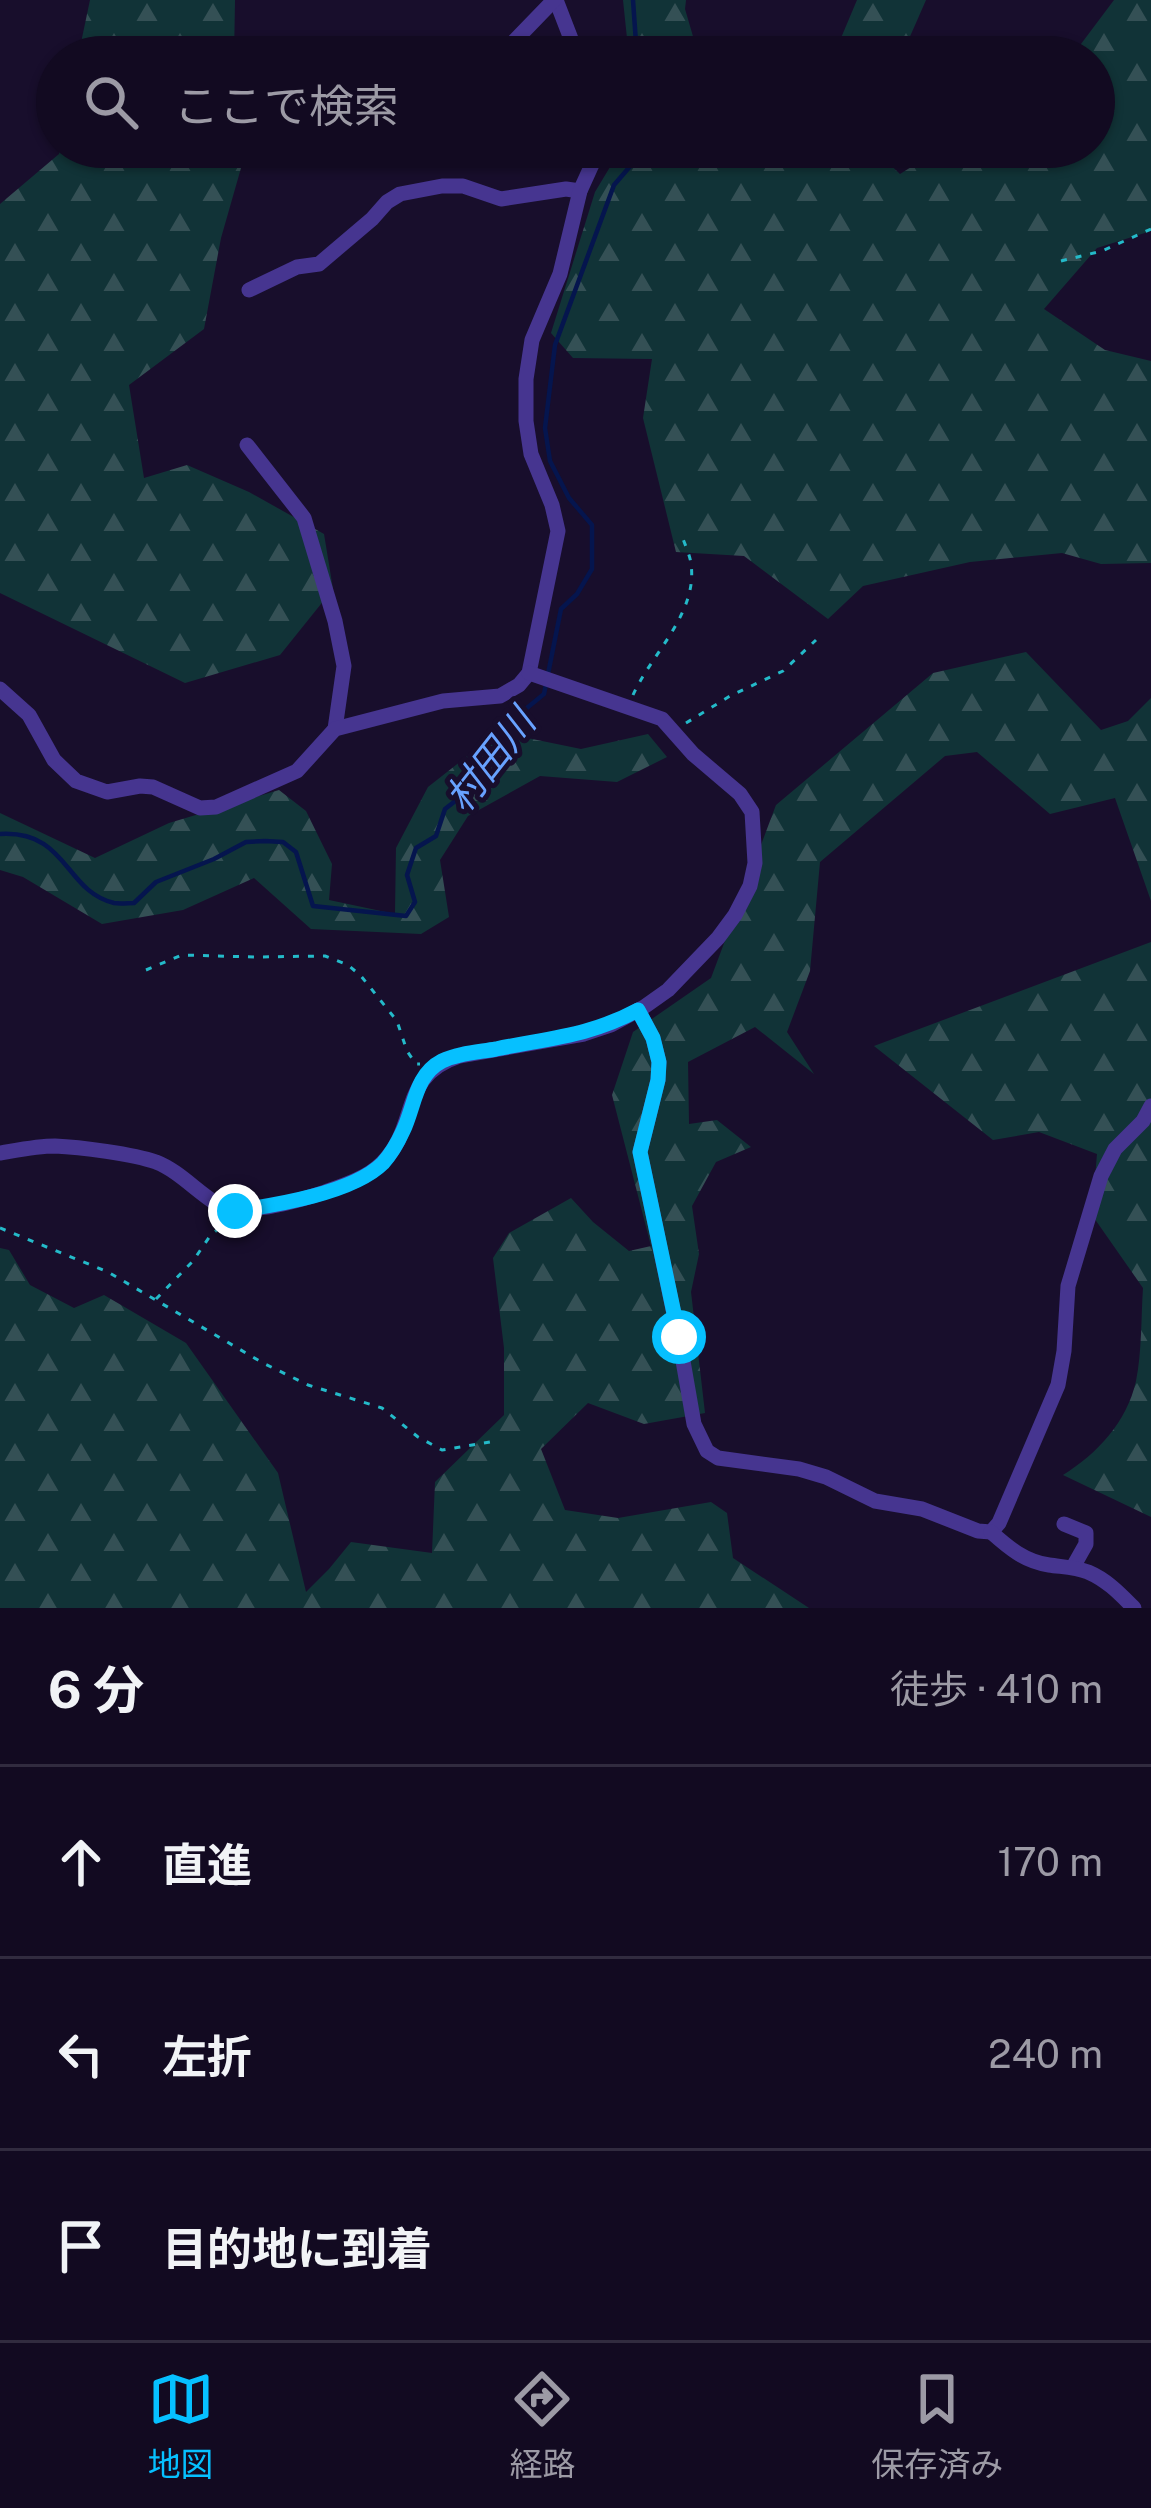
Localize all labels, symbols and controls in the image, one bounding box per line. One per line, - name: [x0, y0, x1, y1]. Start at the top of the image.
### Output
- search box: [36, 36, 1115, 168]
- icon: search: [78, 69, 144, 135]
- text: ここで検索: [174, 79, 399, 132]
- water label: 村田川: [436, 697, 547, 820]
- route end: [208, 1184, 262, 1238]
- route start: [652, 1310, 706, 1364]
- text: 6 分: [48, 1660, 144, 1719]
- text: 徒歩 · 410 m: [890, 1666, 1103, 1712]
- icon: ahead: [48, 1829, 114, 1895]
- text: 直進: [162, 1838, 252, 1891]
- text: 170 m: [997, 1839, 1103, 1885]
- icon: left: [48, 2021, 114, 2087]
- text: 左折: [162, 2030, 252, 2083]
- text: 240 m: [988, 2031, 1103, 2077]
- icon: arrive: [48, 2213, 114, 2279]
- text: 目的地に到着: [162, 2222, 432, 2275]
- tab: 地図: [148, 2366, 214, 2486]
- tab: 経路: [509, 2366, 575, 2486]
- tab: 保存済み: [871, 2366, 1003, 2486]

